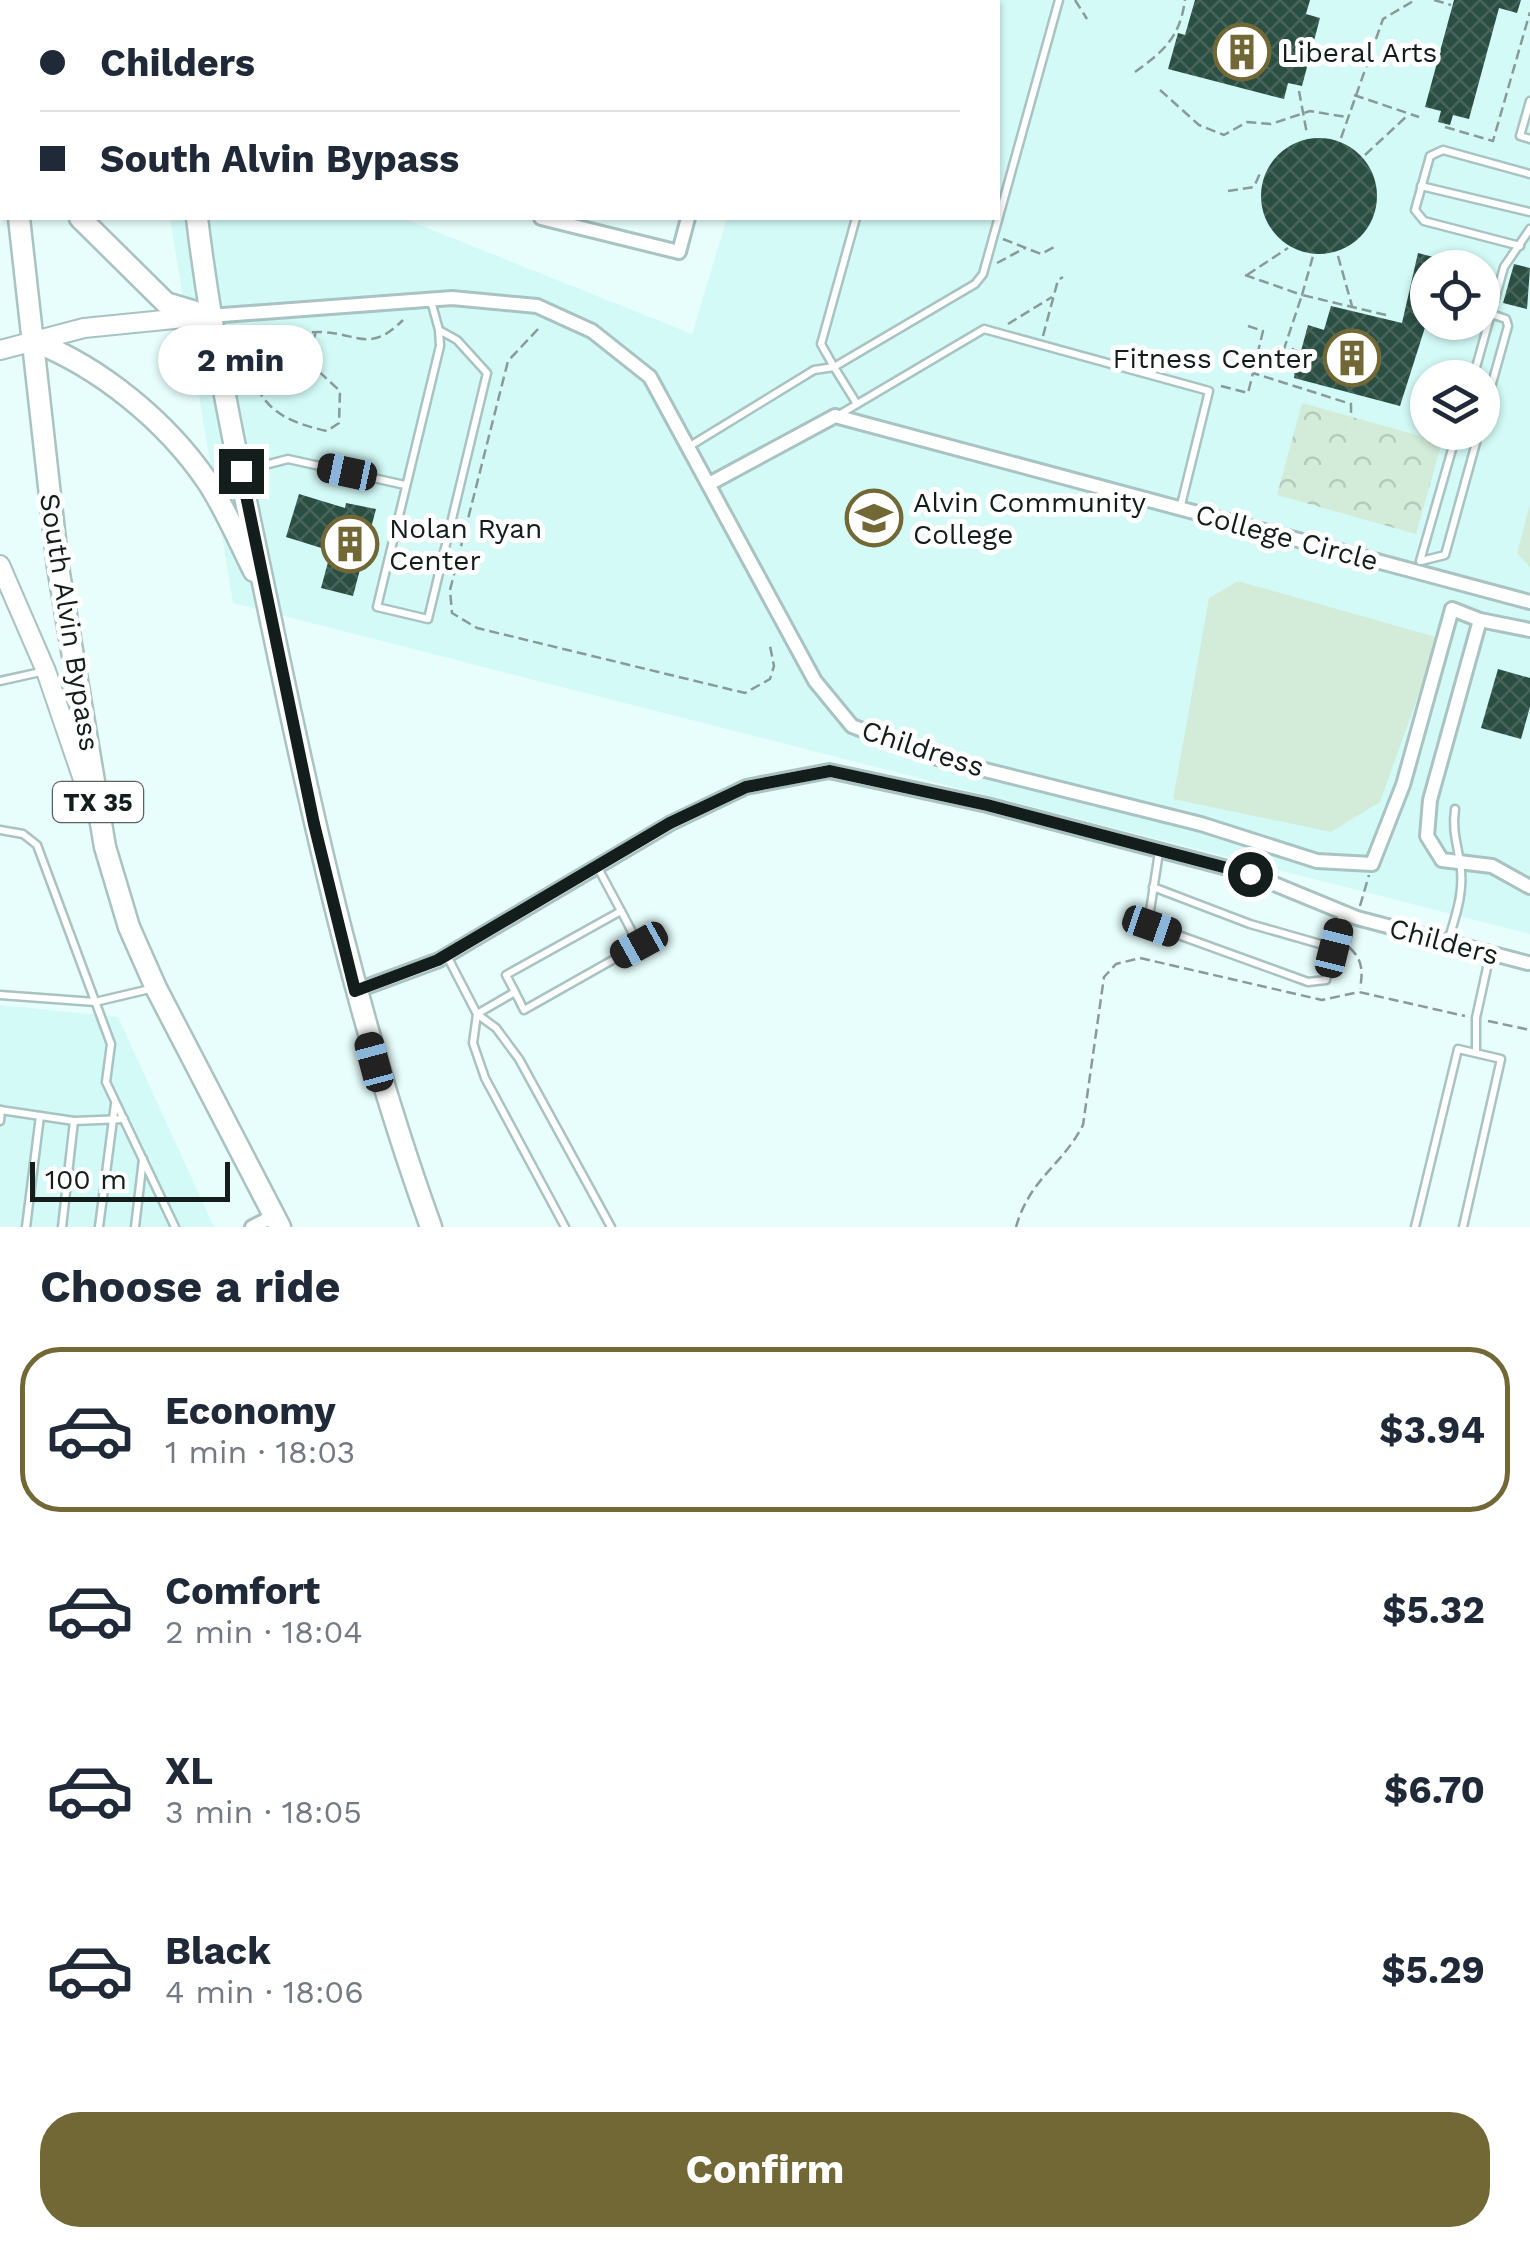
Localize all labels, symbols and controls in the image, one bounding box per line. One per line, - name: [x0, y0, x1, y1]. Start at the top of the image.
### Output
- building icon: Liberal Arts: [1212, 22, 1272, 82]
- place label: Liberal Arts: [1281, 36, 1437, 69]
- text: Childers: [100, 41, 255, 85]
- text: South Alvin Bypass: [100, 137, 459, 181]
- map controls: [1410, 250, 1500, 450]
- button: locate: [1410, 250, 1500, 340]
- callout: 2 min: [158, 326, 324, 396]
- building icon: Fitness Center: [1322, 328, 1382, 388]
- text: 2 min: [197, 341, 284, 379]
- place label: Fitness Center: [1112, 342, 1313, 375]
- button: layers: [1410, 360, 1500, 450]
- route end: [219, 449, 264, 494]
- car: [315, 451, 379, 493]
- place label: Alvin Community College: [913, 486, 1147, 551]
- school or university icon: Alvin Community College: [844, 488, 904, 548]
- street label: South Alvin Bypass: [33, 491, 106, 753]
- street label: College Circle: [1192, 497, 1382, 578]
- place label: Nolan Ryan Center: [389, 512, 542, 577]
- building icon: Nolan Ryan Center: [320, 514, 380, 574]
- street label: Childress: [857, 713, 988, 784]
- road number: TX 35: [53, 782, 143, 822]
- route start: [1228, 852, 1273, 897]
- car: [1119, 902, 1185, 950]
- street label: Childers: [1386, 911, 1502, 972]
- car: [1312, 915, 1356, 981]
- car: [605, 917, 673, 973]
- car: [352, 1029, 396, 1095]
- scale bar: [30, 1157, 230, 1202]
- text: 100 m: [45, 1163, 127, 1196]
- text: Choose a ride: [40, 1260, 340, 1313]
- icon: car: [45, 1385, 135, 1475]
- text: Economy: [165, 1389, 336, 1433]
- text: $3.94: [1379, 1408, 1485, 1452]
- text: 1 min · 18:03: [165, 1433, 355, 1471]
- icon: car: [45, 1565, 135, 1655]
- text: Comfort: [165, 1569, 320, 1613]
- text: $5.32: [1382, 1588, 1485, 1632]
- text: 2 min · 18:04: [165, 1613, 363, 1651]
- icon: car: [45, 1745, 135, 1835]
- text: XL: [165, 1749, 213, 1793]
- text: $6.70: [1384, 1768, 1485, 1812]
- text: 3 min · 18:05: [165, 1793, 362, 1831]
- icon: car: [45, 1925, 135, 2015]
- text: Black: [165, 1929, 271, 1973]
- text: $5.29: [1381, 1948, 1485, 1992]
- text: 4 min · 18:06: [165, 1973, 364, 2011]
- button: Confirm: [40, 2112, 1490, 2227]

